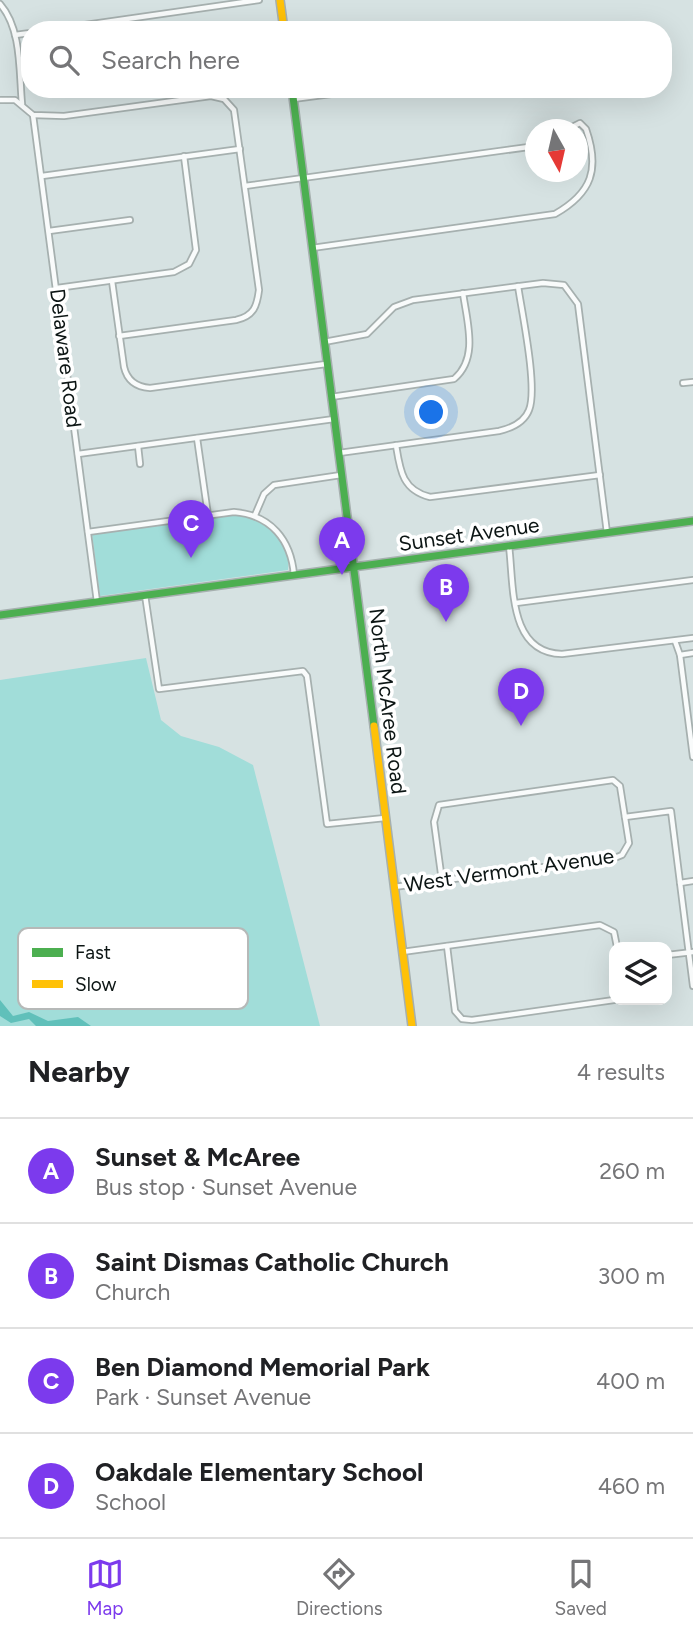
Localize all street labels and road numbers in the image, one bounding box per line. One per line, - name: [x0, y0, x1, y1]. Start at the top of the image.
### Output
- street label: Delaware Road: [45, 287, 87, 429]
- street label: Sunset Avenue: [397, 512, 541, 556]
- street label: North McAree Road: [364, 607, 412, 795]
- street label: West Vermont Avenue: [402, 843, 616, 897]

